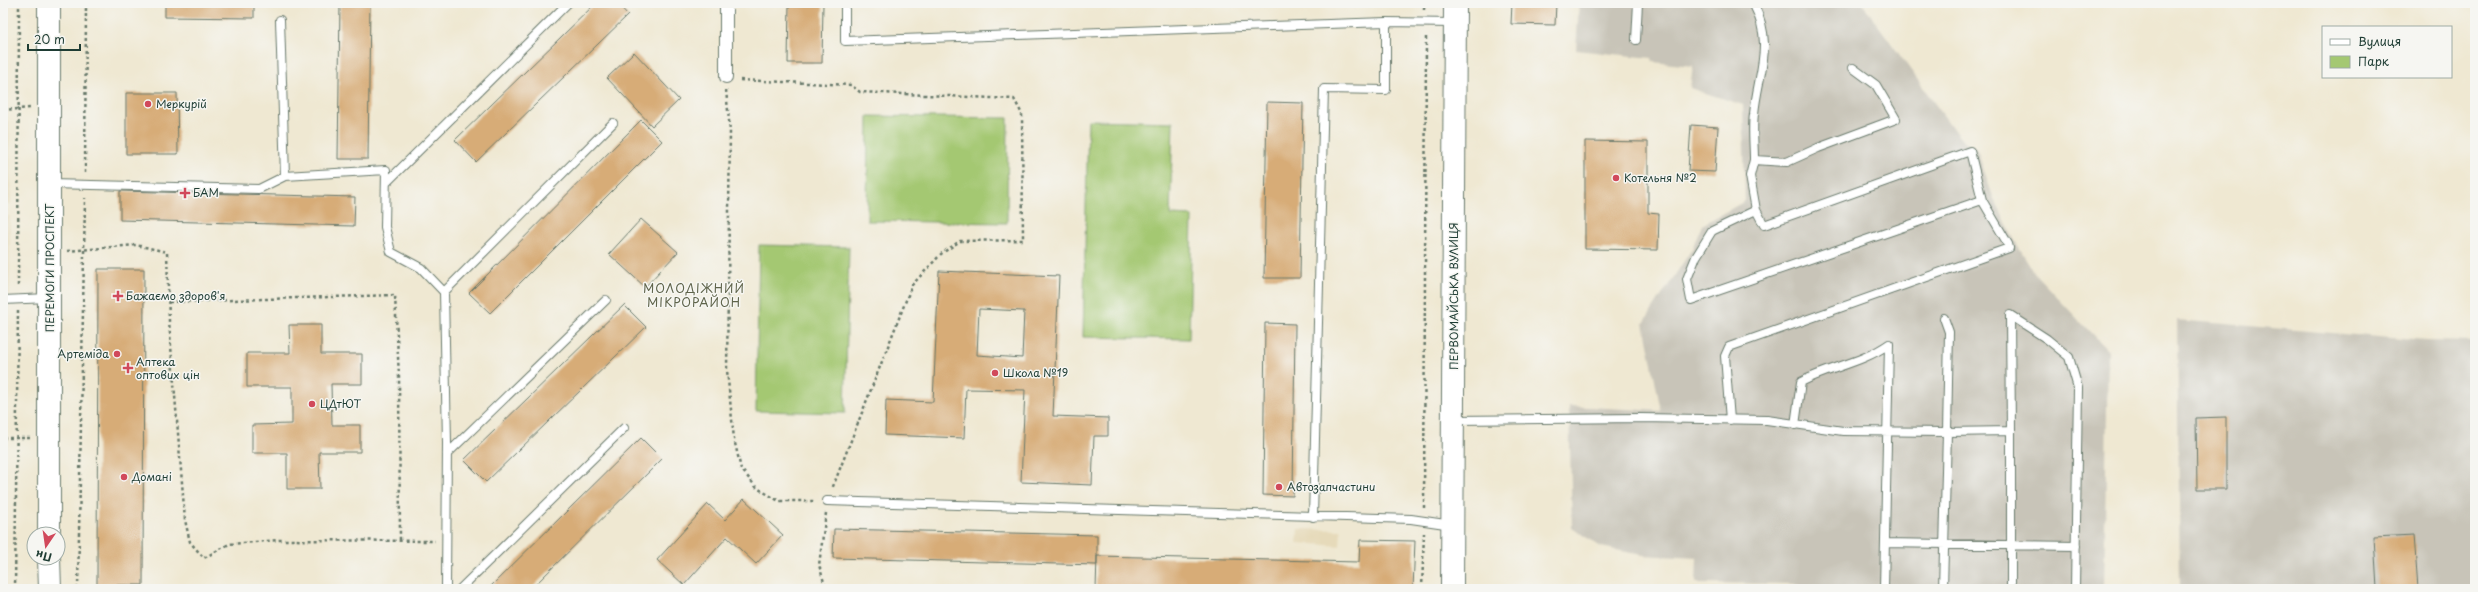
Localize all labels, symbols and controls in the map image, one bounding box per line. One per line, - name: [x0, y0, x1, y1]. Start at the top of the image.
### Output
- scale bar: [28, 26, 80, 52]
- legend: [2322, 26, 2452, 78]
- text: 20 m: [34, 30, 65, 48]
- text: Вулиця: [2358, 32, 2401, 50]
- text: Парк: [2358, 52, 2390, 70]
- place label: Меркурій: [156, 95, 207, 112]
- marker: Меркурій: [143, 99, 153, 109]
- place label: Котельня №2: [1624, 169, 1697, 186]
- marker: Котельня №2: [1611, 173, 1621, 183]
- place label: БАМ: [193, 184, 219, 201]
- marker: БАМ: [180, 188, 190, 198]
- street label: ПЕРЕМОГИ ПРОСПЕКТ: [41, 203, 58, 332]
- street label: ПЕРВОМАЙСЬКА ВУЛИЦЯ: [1445, 222, 1462, 370]
- district label: МОЛОДІЖНИЙ МІКРОРАЙОН: [643, 279, 745, 311]
- place label: Бажаємо здоров'я: [126, 287, 225, 304]
- marker: Бажаємо здоров'я: [113, 291, 123, 301]
- place label: Артеміда: [57, 345, 109, 362]
- marker: Артеміда: [112, 349, 122, 359]
- place label: Аптека оптових цін: [136, 353, 200, 383]
- marker: Аптека оптових цін: [123, 363, 133, 373]
- place label: Школа №19: [1003, 364, 1068, 381]
- marker: Школа №19: [990, 368, 1000, 378]
- place label: ЦДтЮТ: [320, 395, 362, 412]
- marker: ЦДтЮТ: [307, 399, 317, 409]
- place label: Домані: [131, 468, 172, 485]
- marker: Домані: [119, 472, 129, 482]
- place label: Автозапчастини: [1287, 478, 1376, 495]
- marker: Автозапчастини: [1274, 482, 1284, 492]
- north arrow: [26, 526, 66, 566]
- text: Пн: [34, 546, 53, 566]

